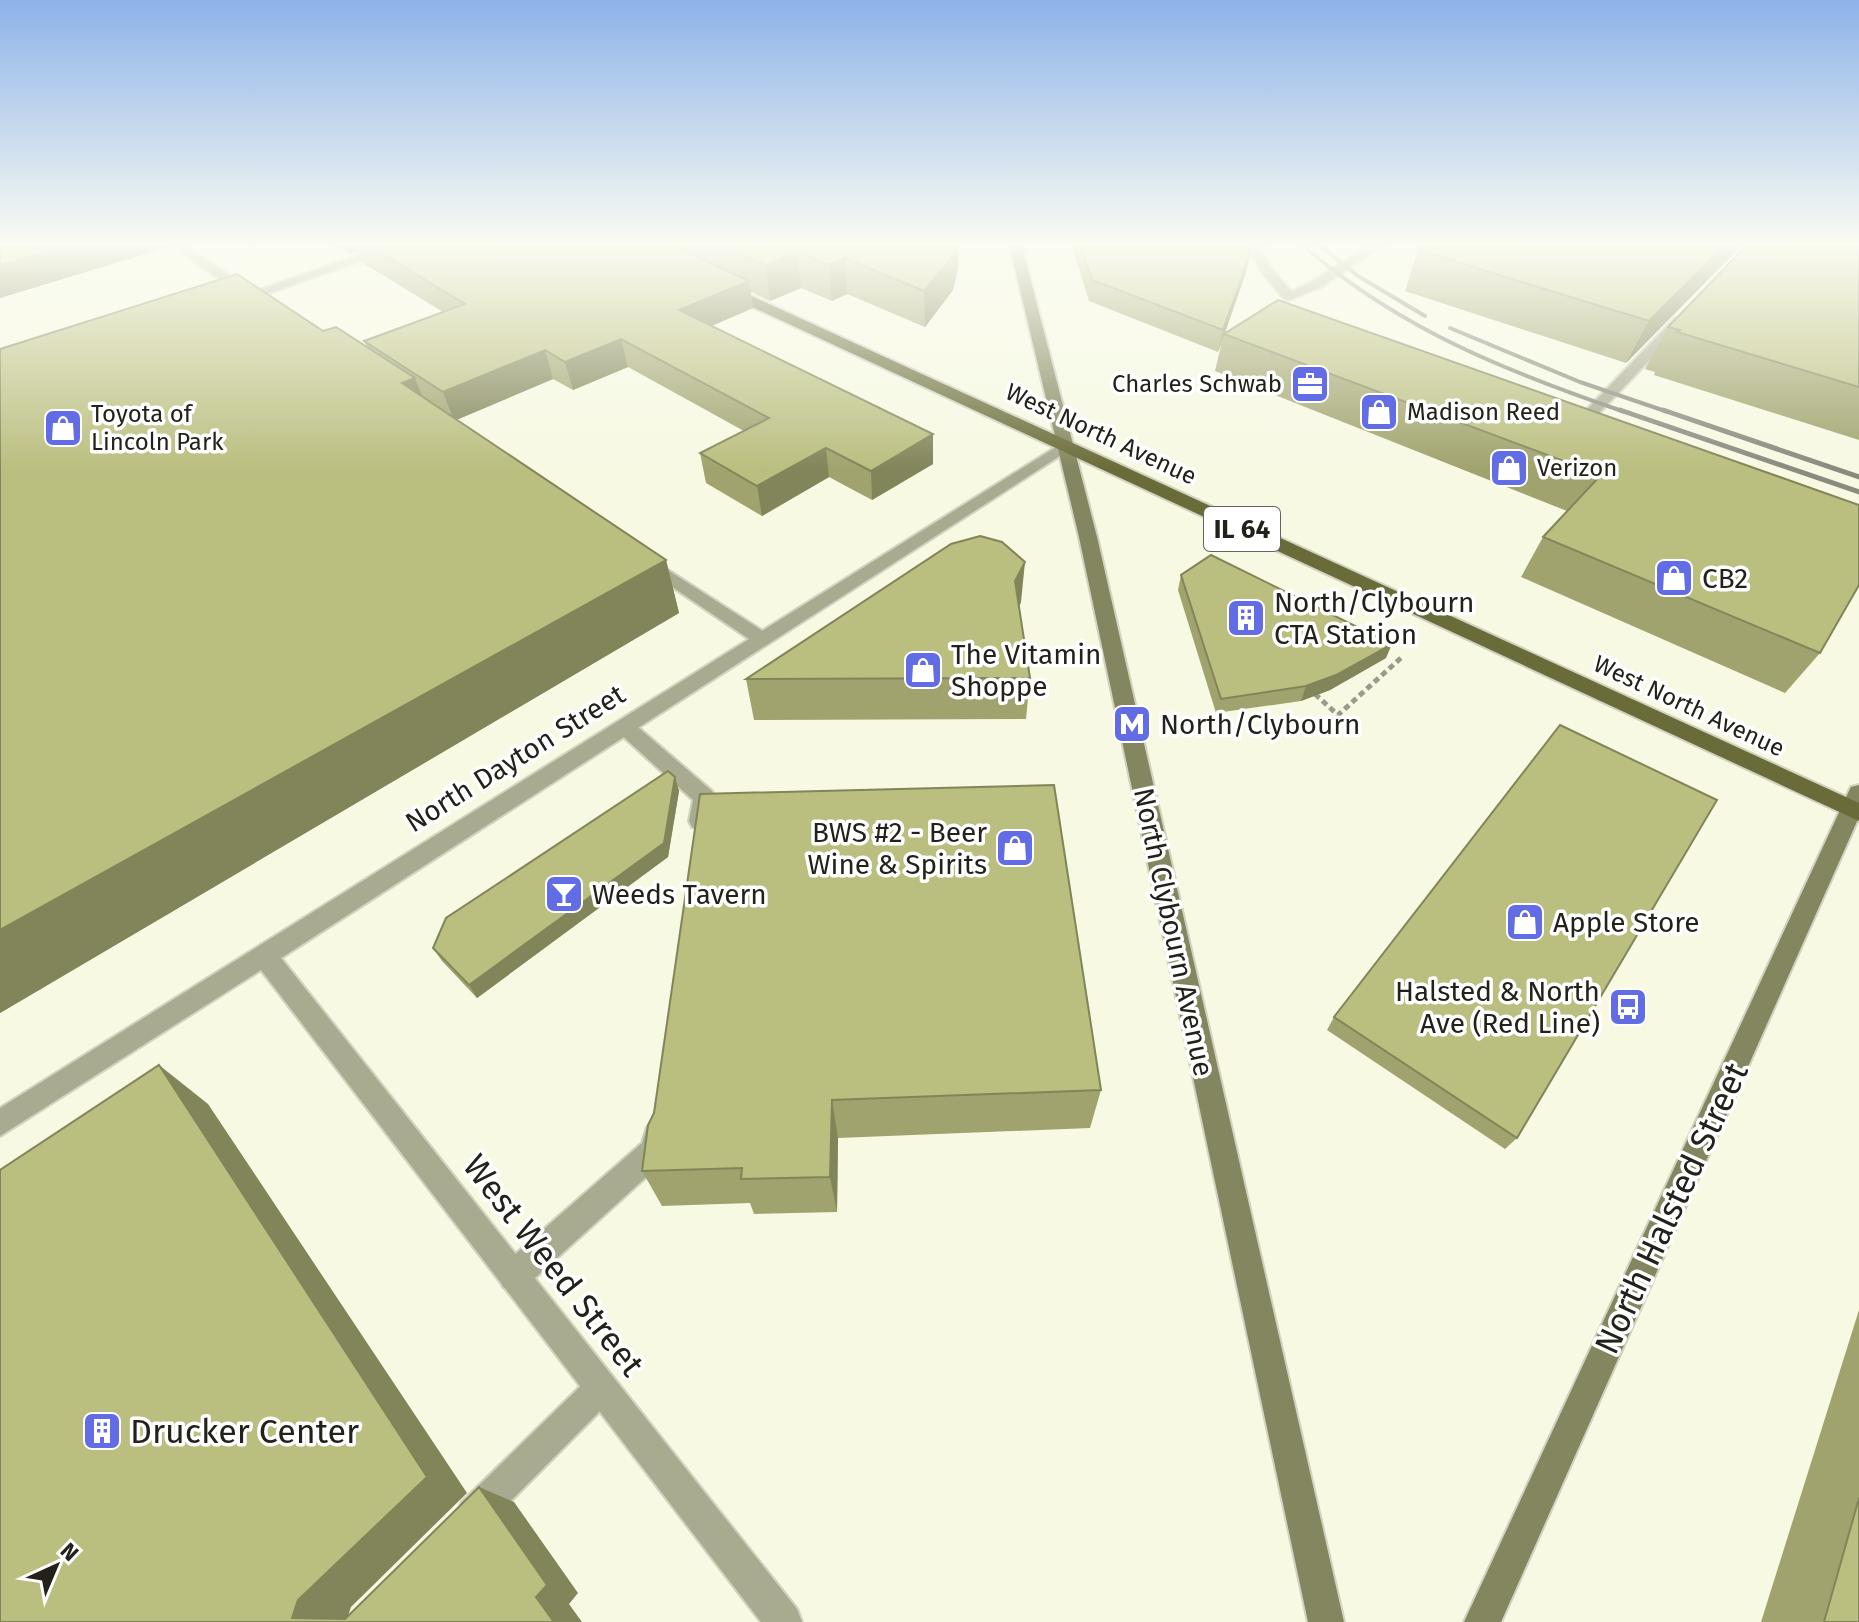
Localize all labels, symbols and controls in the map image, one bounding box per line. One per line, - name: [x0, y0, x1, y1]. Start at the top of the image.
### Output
- office icon: Charles Schwab: [1289, 363, 1331, 405]
- place label: Charles Schwab: [1112, 370, 1282, 398]
- street label: West North Avenue: [1001, 378, 1201, 490]
- shop icon: Madison Reed: [1358, 391, 1400, 433]
- place label: Madison Reed: [1407, 398, 1560, 426]
- place label: Toyota of Lincoln Park: [91, 400, 224, 456]
- shop icon: Toyota of Lincoln Park: [42, 407, 84, 449]
- shop icon: Verizon: [1488, 447, 1530, 489]
- place label: Verizon: [1537, 454, 1617, 482]
- road number: IL 64: [1204, 507, 1280, 551]
- shop icon: CB2: [1653, 557, 1695, 599]
- place label: CB2: [1702, 562, 1748, 595]
- place label: North/Clybourn CTA Station: [1274, 586, 1474, 651]
- building icon: North/Clybourn CTA Station: [1225, 597, 1267, 639]
- place label: The Vitamin Shoppe: [951, 638, 1101, 703]
- shop icon: The Vitamin Shoppe: [902, 649, 944, 691]
- street label: West North Avenue: [1589, 650, 1789, 762]
- street label: North Dayton Street: [399, 677, 632, 839]
- metro station icon: North/Clybourn: [1111, 703, 1153, 745]
- place label: North/Clybourn: [1160, 708, 1360, 741]
- street label: North Clybourn Avenue: [1127, 785, 1220, 1079]
- place label: BWS #2 - Beer Wine & Spirits: [807, 816, 987, 881]
- shop icon: BWS #2 - Beer Wine & Spirits: [994, 827, 1036, 869]
- bar icon: Weeds Tavern: [543, 873, 585, 915]
- place label: Weeds Tavern: [592, 878, 767, 911]
- shop icon: Apple Store: [1504, 901, 1546, 943]
- place label: Apple Store: [1553, 906, 1700, 939]
- place label: Halsted & North Ave (Red Line): [1395, 975, 1600, 1040]
- bus stop icon: Halsted & North Ave (Red Line): [1607, 986, 1649, 1028]
- street label: North Halsted Street: [1586, 1056, 1757, 1360]
- street label: West Weed Street: [454, 1146, 653, 1385]
- building icon: Drucker Center: [81, 1410, 123, 1452]
- place label: Drucker Center: [130, 1411, 359, 1452]
- north arrow: [16, 1526, 96, 1606]
- text: N: [55, 1537, 84, 1567]

